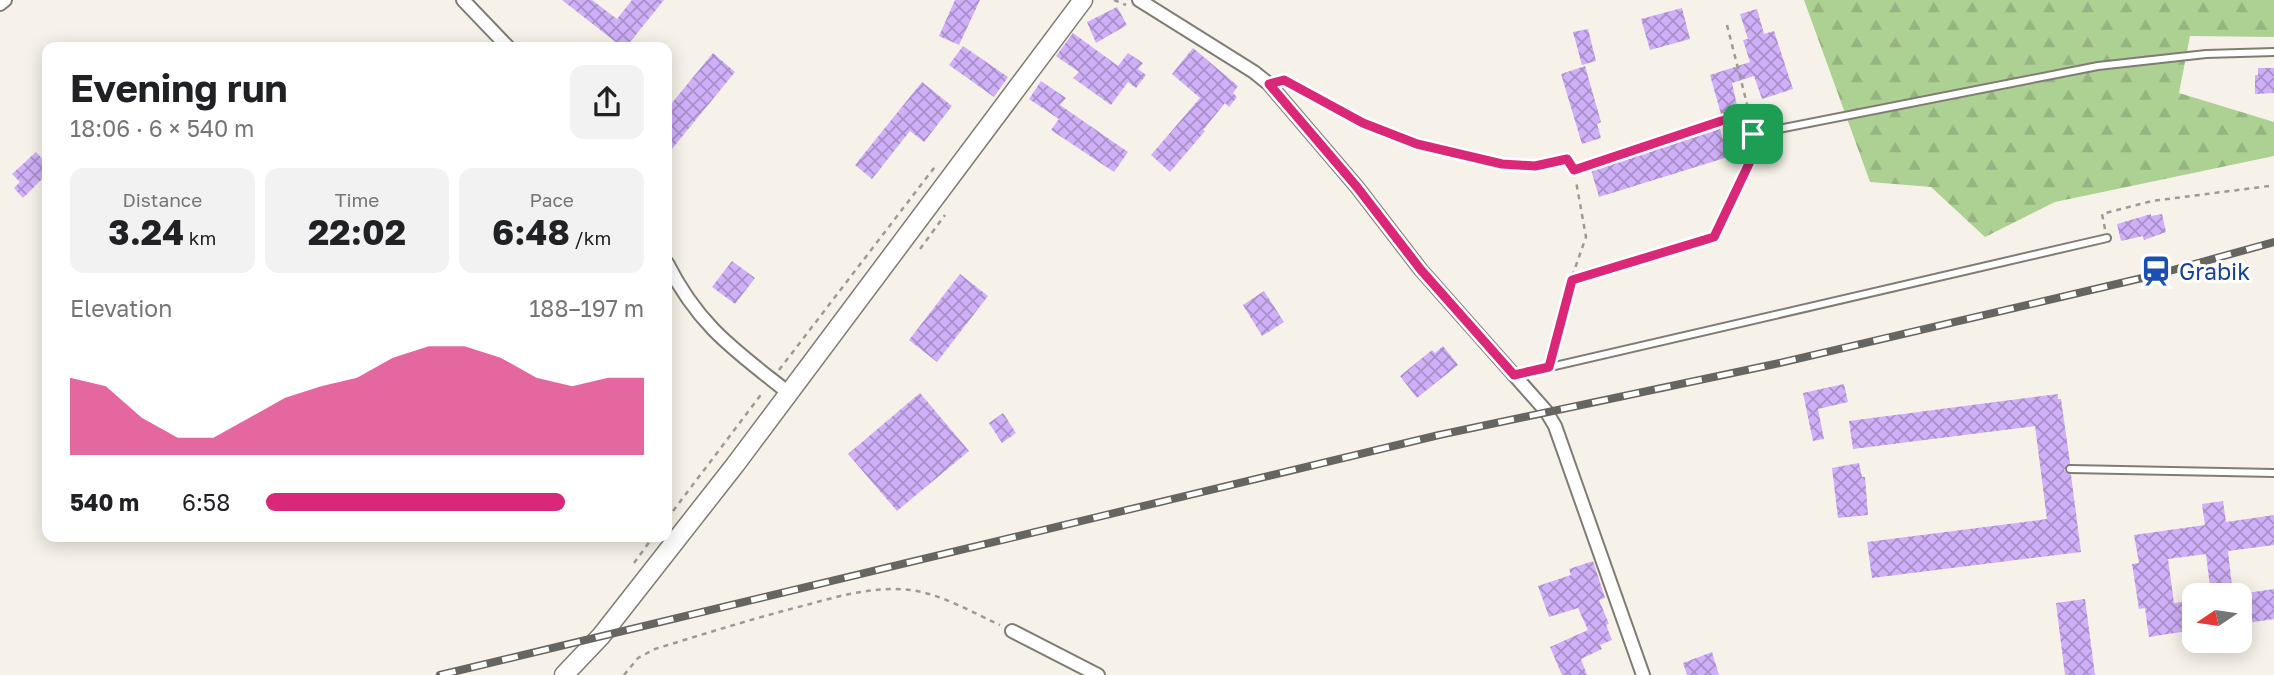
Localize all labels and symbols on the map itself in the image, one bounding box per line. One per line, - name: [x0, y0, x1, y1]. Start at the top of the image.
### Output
- pin: [1723, 104, 1783, 164]
- station icon: Grabik: [2139, 254, 2173, 288]
- place label: Grabik: [2179, 257, 2250, 285]
- north arrow: [2182, 583, 2252, 653]

